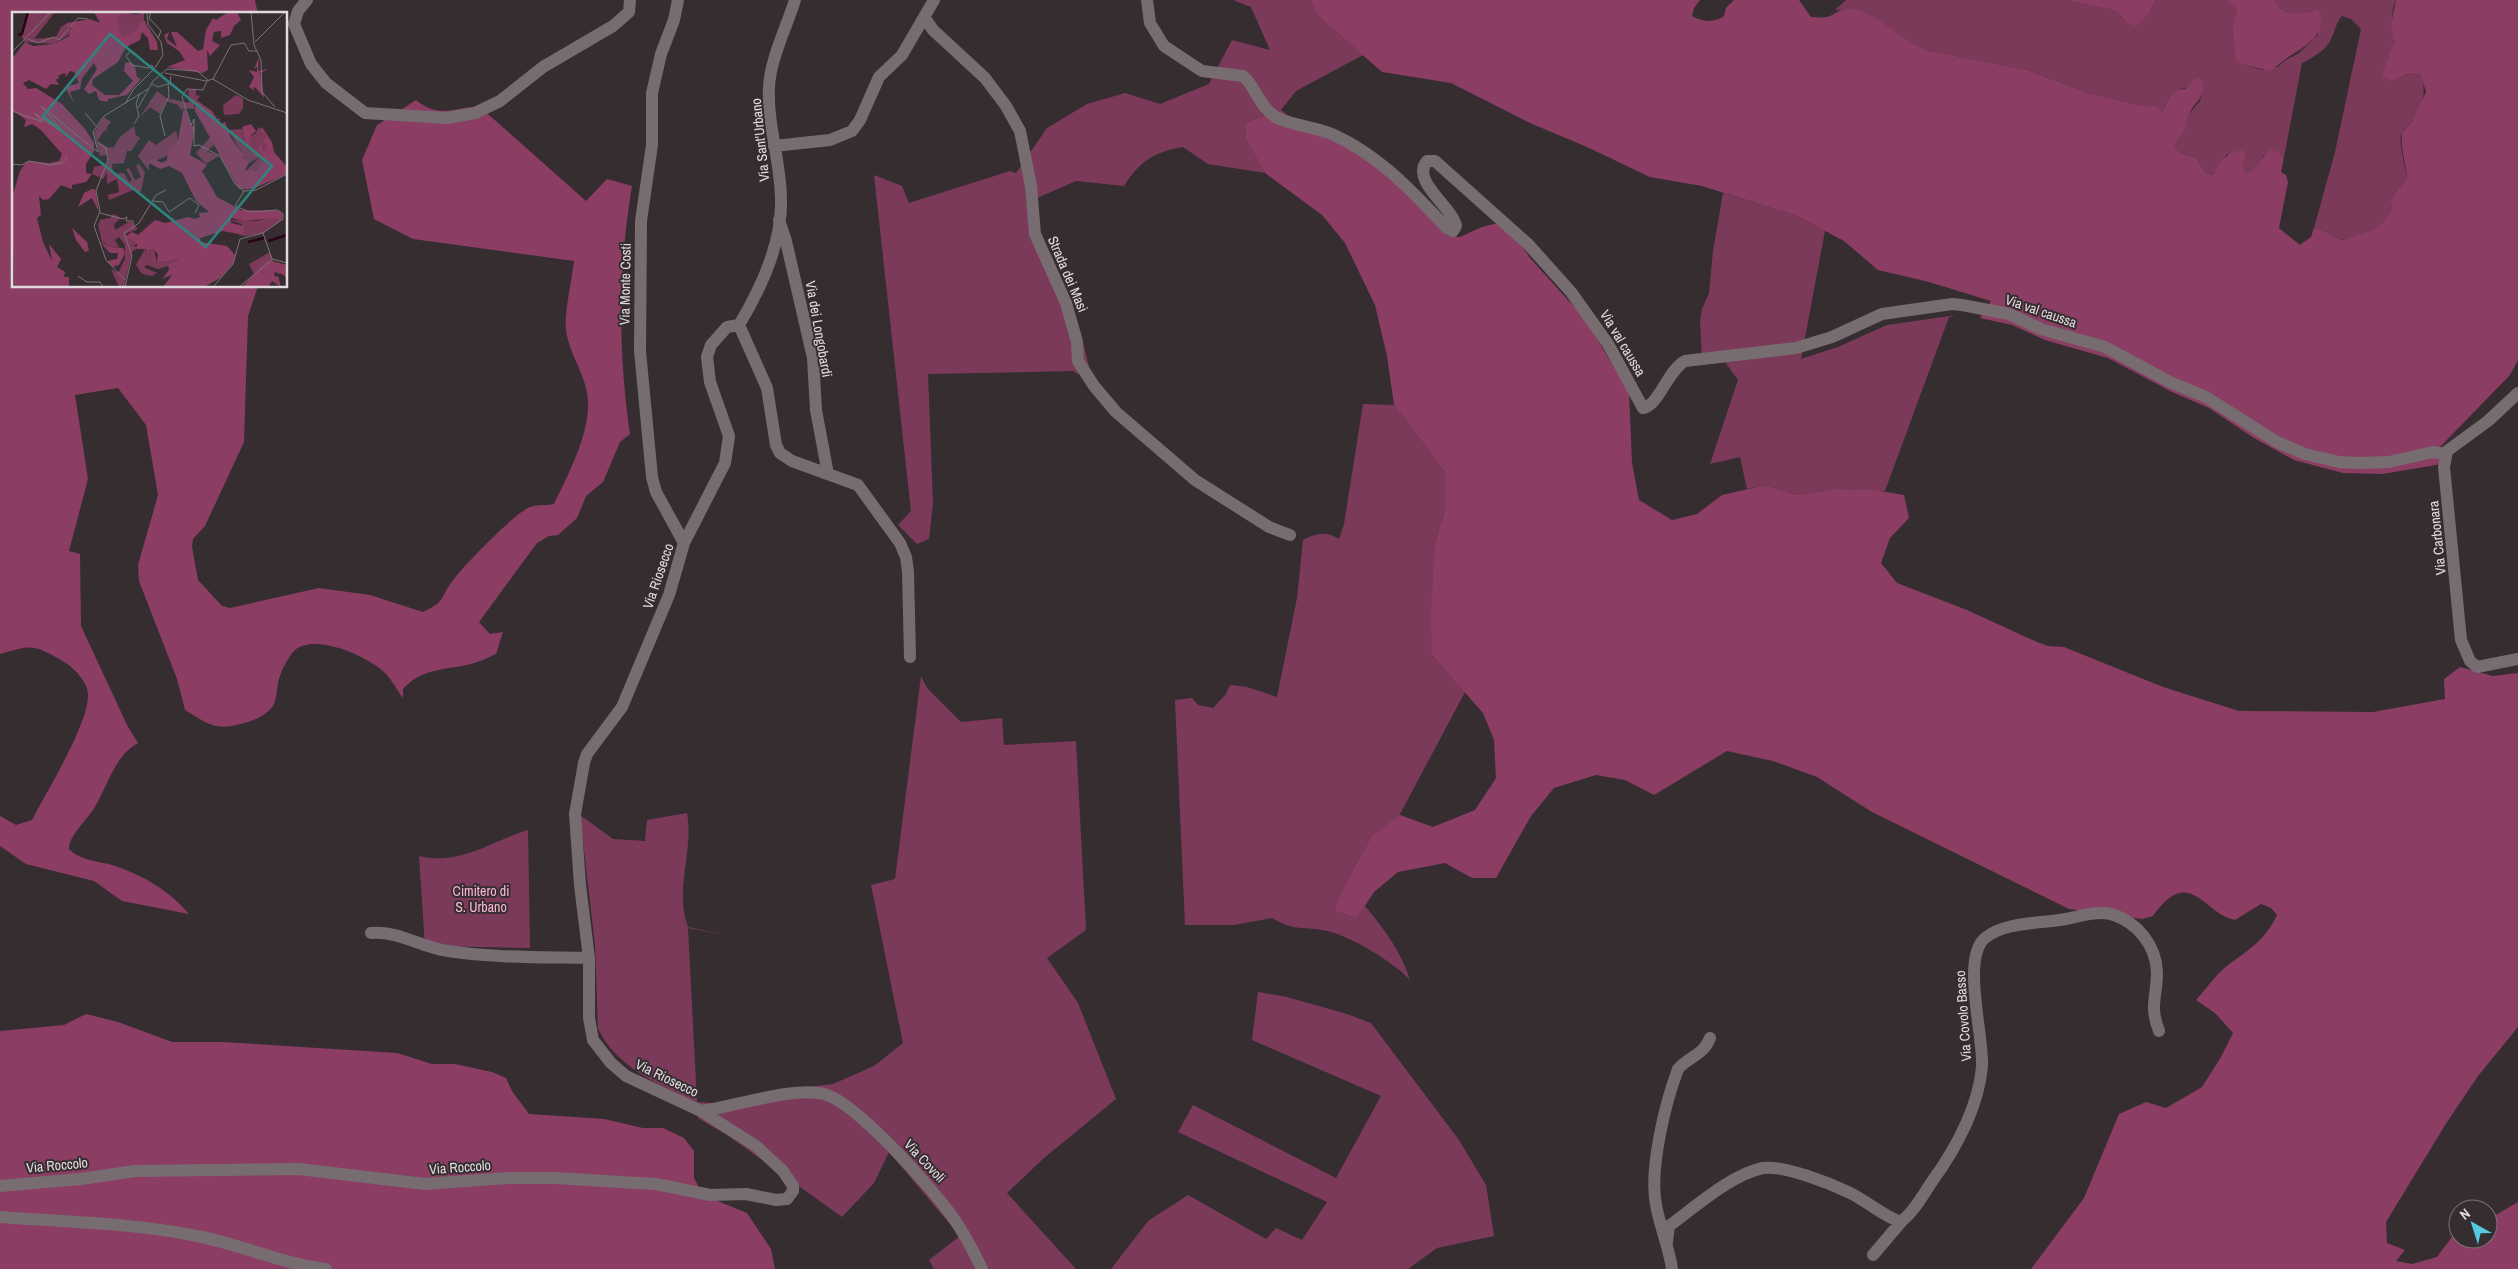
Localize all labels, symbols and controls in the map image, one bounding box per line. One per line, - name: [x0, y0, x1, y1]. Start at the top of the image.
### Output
- inset map: [12, 12, 288, 288]
- street label: Via Sant'Urbano: [747, 97, 773, 183]
- street label: Strada dei Masi: [1044, 233, 1092, 315]
- street label: Via Monte Costi: [615, 243, 635, 325]
- street label: Via dei Longobardi: [802, 279, 836, 379]
- street label: Via val caussa: [2003, 290, 2080, 332]
- street label: Via val caussa: [1596, 306, 1650, 380]
- street label: Via Carbonara: [2424, 499, 2450, 576]
- street label: Via Riosecco: [638, 541, 678, 611]
- park label: Cimitero di S. Urbano: [453, 882, 509, 916]
- street label: Via Covolo Basso: [1951, 970, 1975, 1062]
- street label: Via Riosecco: [632, 1055, 702, 1101]
- street label: Via Covoli: [900, 1136, 950, 1186]
- street label: Via Roccolo: [25, 1153, 89, 1177]
- street label: Via Roccolo: [429, 1156, 491, 1178]
- north arrow: [2448, 1199, 2498, 1249]
- text: N: [2456, 1204, 2474, 1224]

